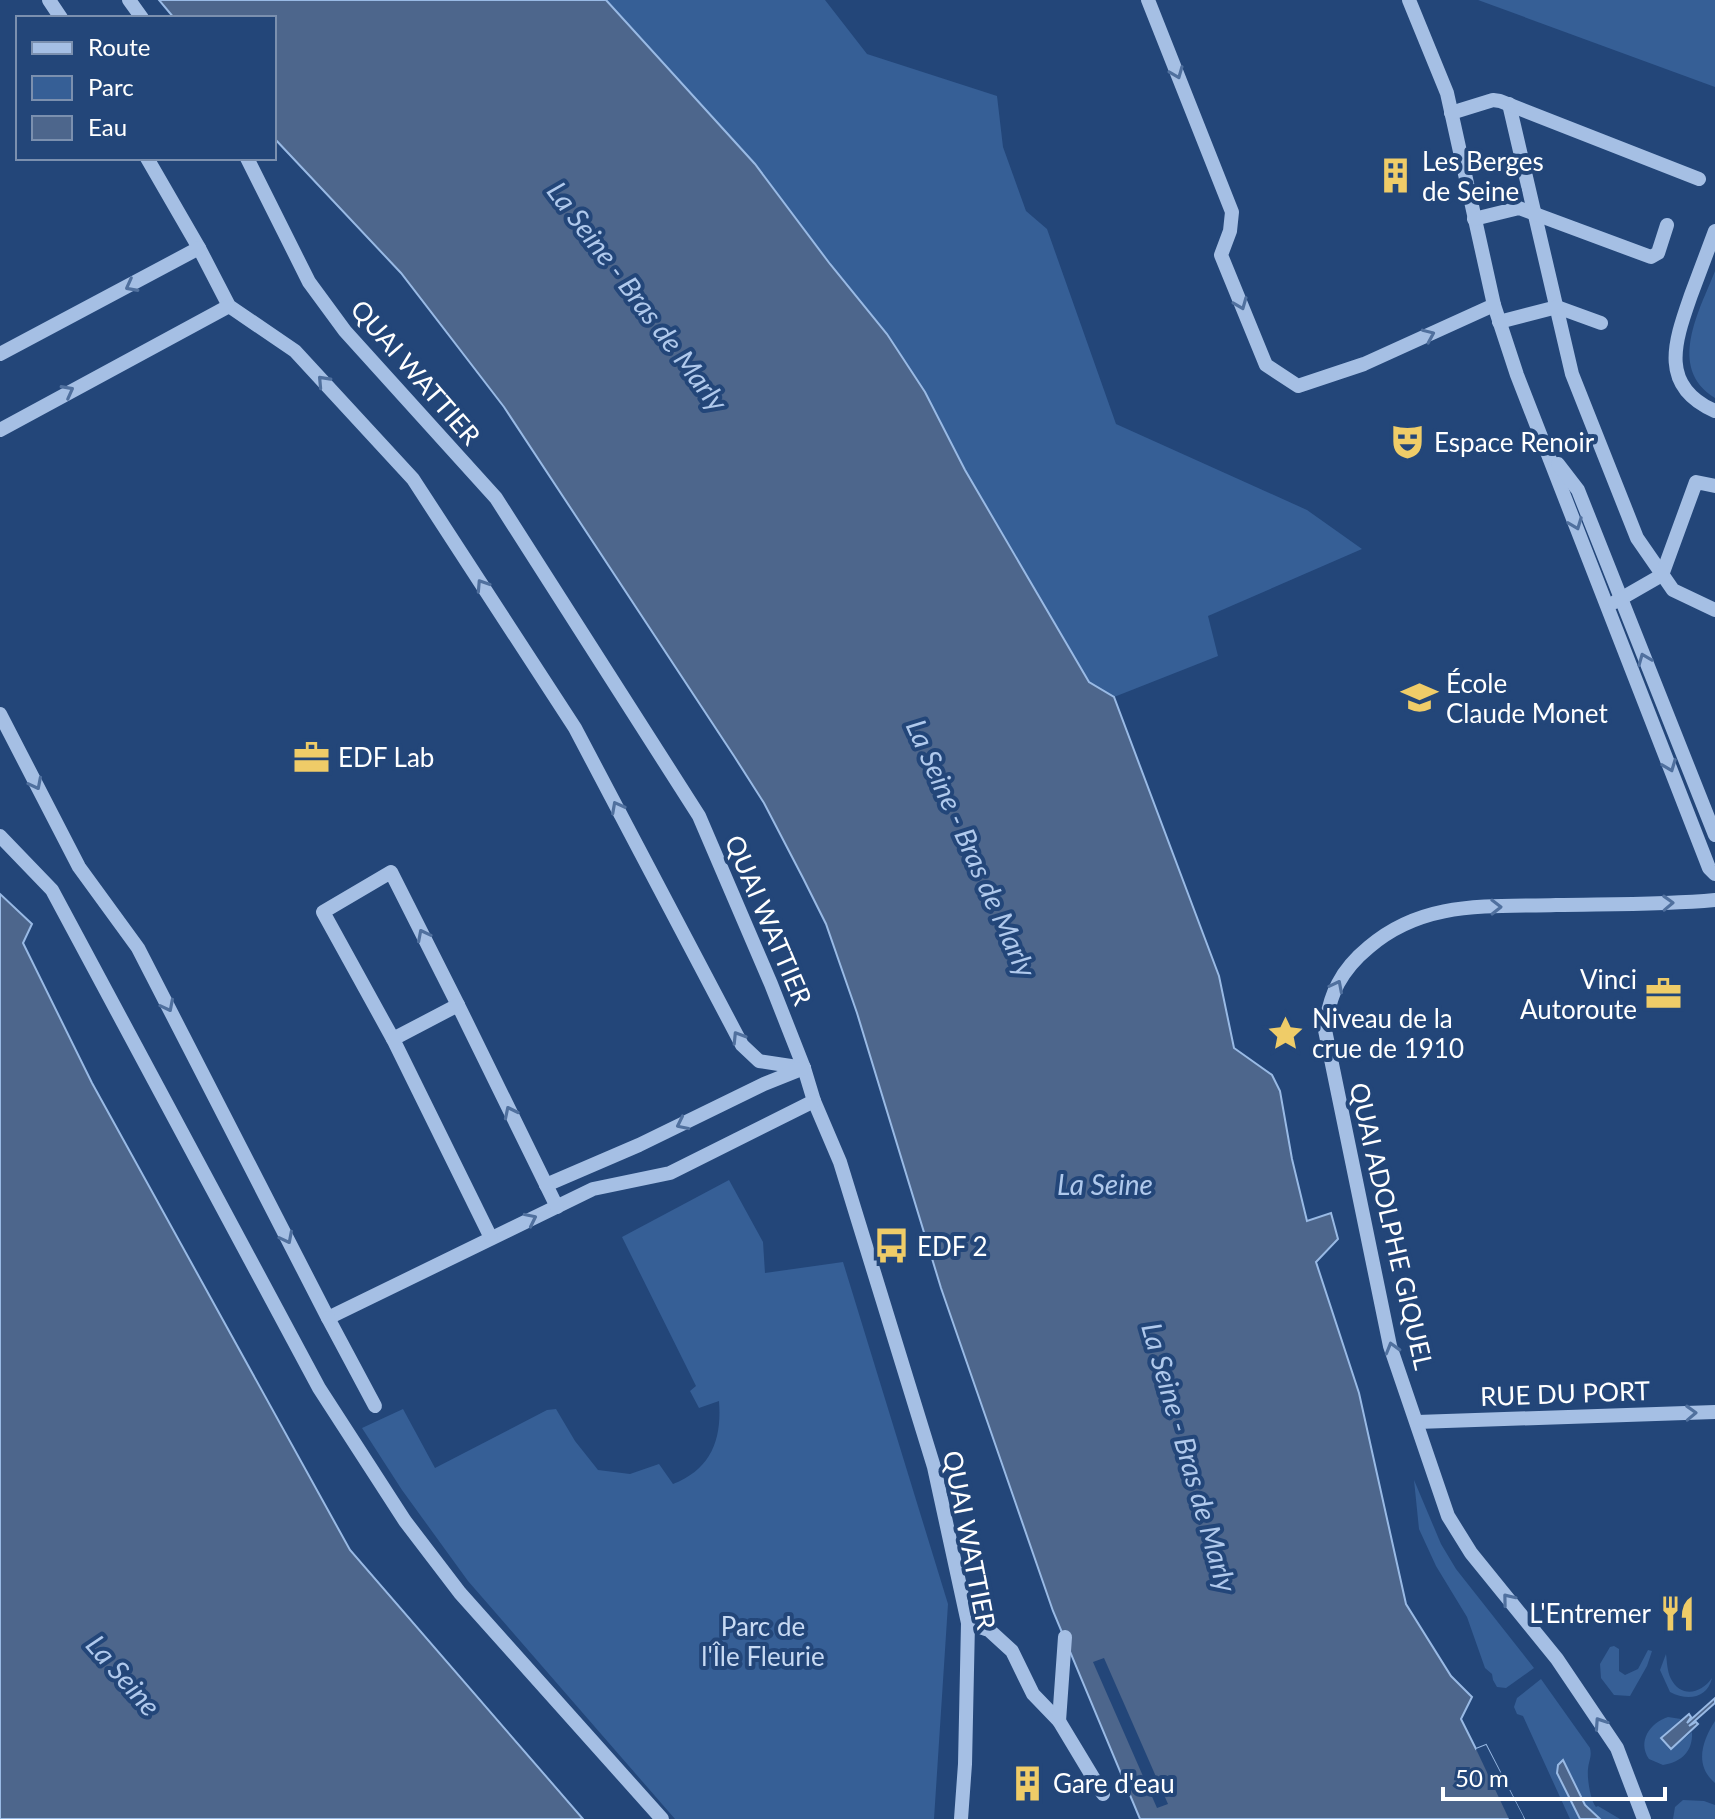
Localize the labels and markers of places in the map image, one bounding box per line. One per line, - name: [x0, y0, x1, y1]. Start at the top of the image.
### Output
- place label: Les Berges de Seine: [1422, 145, 1544, 207]
- building icon: Les Berges de Seine: [1377, 157, 1415, 195]
- theatre icon: Espace Renoir: [1389, 423, 1427, 461]
- place label: Espace Renoir: [1434, 426, 1595, 458]
- place label: École Claude Monet: [1446, 667, 1608, 729]
- school or university icon: École Claude Monet: [1401, 679, 1439, 717]
- office icon: EDF Lab: [293, 738, 331, 776]
- place label: EDF Lab: [338, 741, 434, 773]
- place label: Vinci Autoroute: [1520, 963, 1637, 1025]
- office icon: Vinci Autoroute: [1644, 975, 1682, 1013]
- place label: Niveau de la crue de 1910: [1312, 1002, 1464, 1064]
- place icon: Niveau de la crue de 1910: [1267, 1014, 1305, 1052]
- bus stop icon: EDF 2: [872, 1227, 910, 1265]
- place label: EDF 2: [917, 1230, 988, 1262]
- restaurant icon: L'Entremer: [1658, 1594, 1696, 1632]
- place label: L'Entremer: [1529, 1597, 1652, 1629]
- building icon: Gare d'eau: [1008, 1764, 1046, 1802]
- place label: Gare d'eau: [1053, 1767, 1175, 1799]

